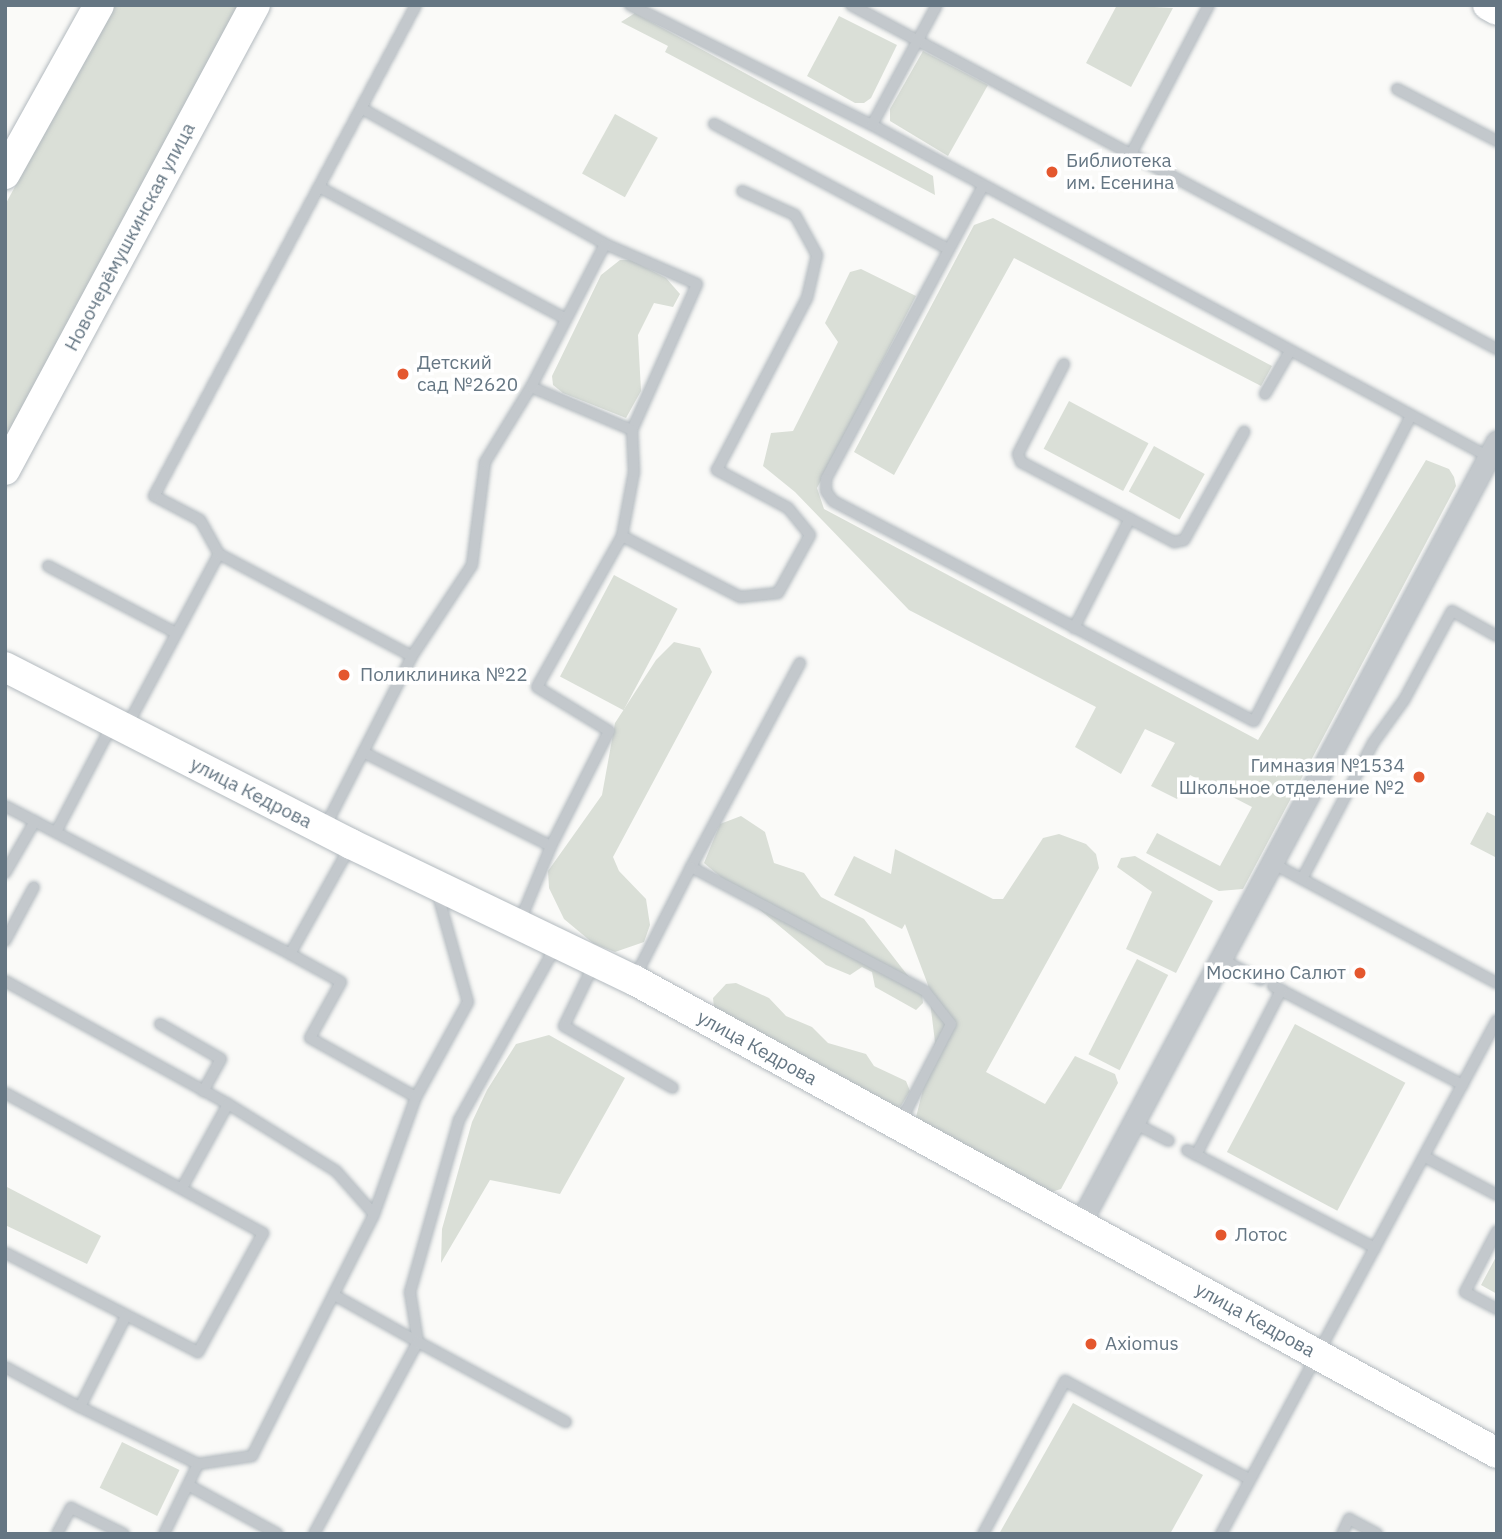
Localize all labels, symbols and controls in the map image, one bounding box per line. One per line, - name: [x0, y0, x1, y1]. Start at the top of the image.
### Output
- street label: Новочерёмушкинская улица: [60, 119, 200, 355]
- place label: Библиотека им. Есенина: [1066, 150, 1174, 194]
- marker: Библиотека им. Есенина: [1044, 164, 1060, 180]
- place label: Детский сад №2620: [417, 352, 518, 396]
- marker: Детский сад №2620: [395, 366, 411, 382]
- place label: Поликлиника №22: [360, 664, 528, 686]
- marker: Поликлиника №22: [334, 665, 354, 685]
- street label: улица Кедрова: [186, 753, 316, 833]
- place label: Гимназия №1534 Школьное отделение №2: [1179, 755, 1405, 799]
- marker: Гимназия №1534 Школьное отделение №2: [1411, 769, 1427, 785]
- place label: Москино Салют: [1206, 962, 1346, 984]
- marker: Москино Салют: [1352, 965, 1368, 981]
- street label: улица Кедрова: [693, 1006, 821, 1090]
- place label: Лотос: [1235, 1224, 1287, 1246]
- marker: Лотос: [1213, 1227, 1229, 1243]
- street label: улица Кедрова: [1191, 1278, 1319, 1362]
- place label: Axiomus: [1105, 1333, 1179, 1355]
- marker: Axiomus: [1083, 1336, 1099, 1352]

